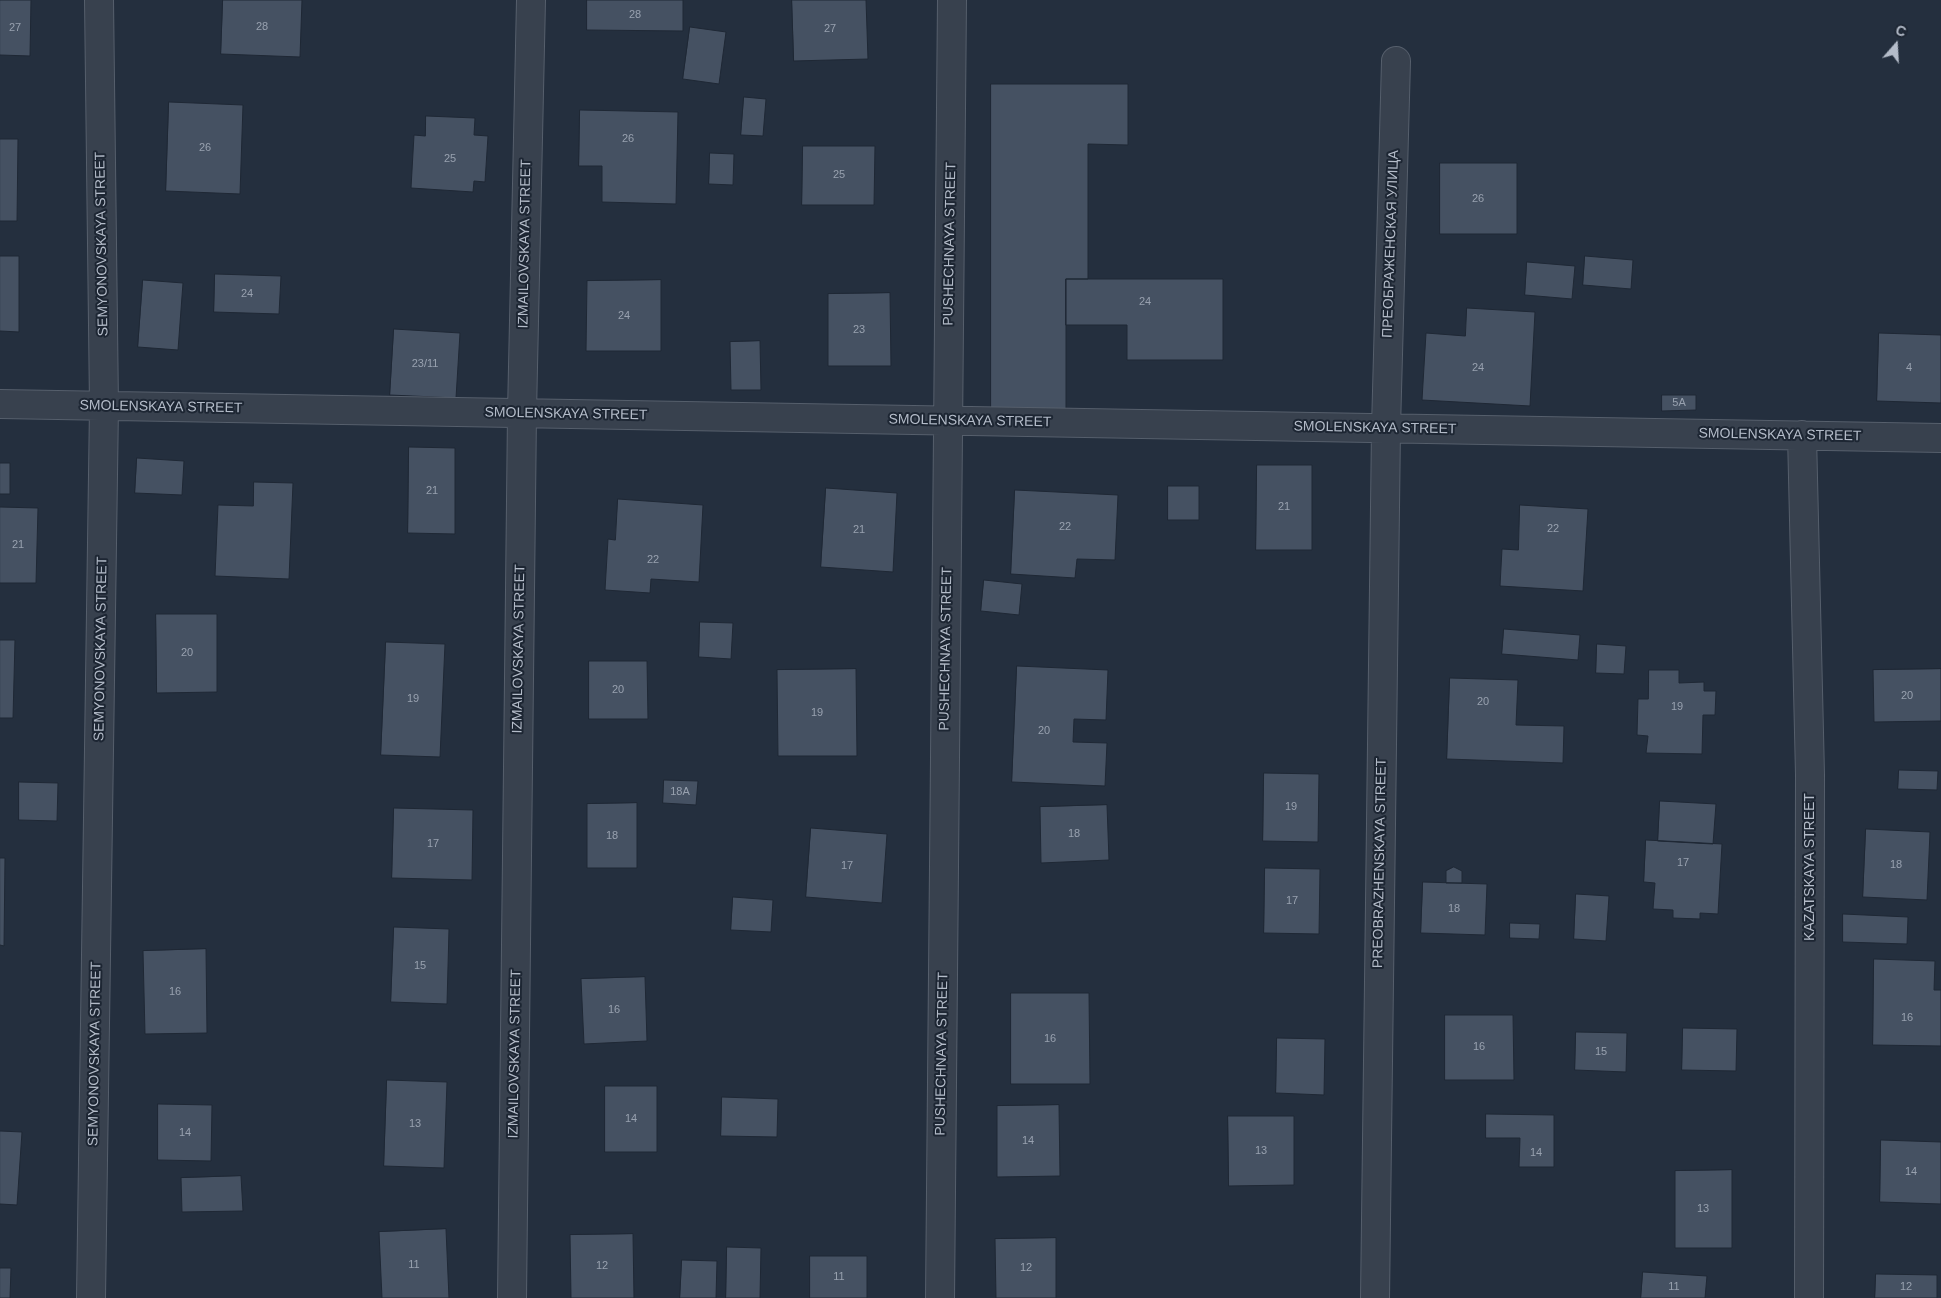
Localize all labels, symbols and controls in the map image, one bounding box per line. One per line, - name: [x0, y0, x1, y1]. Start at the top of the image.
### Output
- house number: 28: [629, 8, 641, 22]
- house number: 28: [256, 20, 268, 34]
- north arrow: [1871, 20, 1921, 70]
- house number: 27: [9, 21, 21, 35]
- house number: 27: [824, 22, 836, 36]
- text: С: [1893, 22, 1908, 40]
- house number: 26: [622, 132, 634, 146]
- house number: 26: [199, 141, 211, 155]
- street label: ПРЕОБРАЖЕНСКАЯ УЛИЦА: [1379, 150, 1403, 338]
- street label: SEMYONOVSKAYA STREET: [92, 152, 112, 336]
- house number: 25: [444, 152, 456, 166]
- street label: IZMAILOVSKAYA STREET: [515, 159, 535, 329]
- street label: PUSHECHNAYA STREET: [940, 162, 960, 326]
- house number: 25: [833, 168, 845, 182]
- house number: 26: [1472, 192, 1484, 206]
- house number: 24: [241, 287, 253, 301]
- house number: 24: [1139, 295, 1151, 309]
- house number: 24: [618, 309, 630, 323]
- house number: 23: [853, 323, 865, 337]
- house number: 23/11: [412, 357, 438, 371]
- house number: 24: [1472, 361, 1484, 375]
- house number: 4: [1906, 361, 1912, 375]
- house number: 5А: [1672, 396, 1686, 410]
- street label: SMOLENSKAYA STREET: [79, 397, 243, 417]
- street label: SMOLENSKAYA STREET: [484, 404, 648, 424]
- street label: SMOLENSKAYA STREET: [888, 411, 1052, 431]
- street label: SMOLENSKAYA STREET: [1293, 418, 1457, 438]
- street label: SMOLENSKAYA STREET: [1698, 425, 1862, 445]
- house number: 21: [426, 484, 438, 498]
- house number: 21: [1278, 500, 1290, 514]
- house number: 22: [1059, 520, 1071, 534]
- house number: 22: [1547, 522, 1559, 536]
- house number: 21: [853, 523, 865, 537]
- house number: 21: [12, 538, 24, 552]
- house number: 22: [647, 553, 659, 567]
- street label: SEMYONOVSKAYA STREET: [91, 557, 111, 741]
- street label: IZMAILOVSKAYA STREET: [509, 564, 529, 734]
- street label: PUSHECHNAYA STREET: [936, 567, 956, 731]
- house number: 20: [181, 646, 193, 660]
- house number: 20: [612, 683, 624, 697]
- house number: 20: [1901, 689, 1913, 703]
- house number: 19: [407, 692, 419, 706]
- house number: 20: [1477, 695, 1489, 709]
- house number: 19: [1671, 700, 1683, 714]
- house number: 19: [811, 706, 823, 720]
- house number: 20: [1038, 724, 1050, 738]
- street label: PREOBRAZHENSKAYA STREET: [1370, 758, 1390, 968]
- house number: 18А: [670, 785, 690, 799]
- street label: KAZATSKAYA STREET: [1802, 793, 1818, 941]
- house number: 19: [1285, 800, 1297, 814]
- house number: 18: [1068, 827, 1080, 841]
- house number: 18: [606, 829, 618, 843]
- house number: 17: [427, 837, 439, 851]
- house number: 17: [1677, 856, 1689, 870]
- house number: 18: [1890, 858, 1902, 872]
- house number: 17: [841, 859, 853, 873]
- house number: 17: [1286, 894, 1298, 908]
- house number: 18: [1448, 902, 1460, 916]
- house number: 15: [414, 959, 426, 973]
- street label: SEMYONOVSKAYA STREET: [85, 962, 105, 1146]
- street label: IZMAILOVSKAYA STREET: [505, 969, 525, 1139]
- street label: PUSHECHNAYA STREET: [932, 972, 952, 1136]
- house number: 16: [169, 985, 181, 999]
- house number: 16: [608, 1003, 620, 1017]
- house number: 16: [1901, 1011, 1913, 1025]
- house number: 16: [1044, 1032, 1056, 1046]
- house number: 16: [1473, 1040, 1485, 1054]
- house number: 15: [1595, 1045, 1607, 1059]
- house number: 14: [625, 1112, 637, 1126]
- house number: 13: [409, 1117, 421, 1131]
- house number: 14: [179, 1126, 191, 1140]
- house number: 14: [1022, 1134, 1034, 1148]
- house number: 13: [1255, 1144, 1267, 1158]
- house number: 14: [1530, 1146, 1542, 1160]
- house number: 14: [1905, 1165, 1917, 1179]
- house number: 13: [1697, 1202, 1709, 1216]
- house number: 11: [408, 1258, 420, 1272]
- house number: 12: [596, 1259, 608, 1273]
- house number: 12: [1020, 1261, 1032, 1275]
- house number: 11: [833, 1270, 845, 1284]
- house number: 11: [1668, 1280, 1680, 1294]
- house number: 12: [1900, 1280, 1912, 1294]

